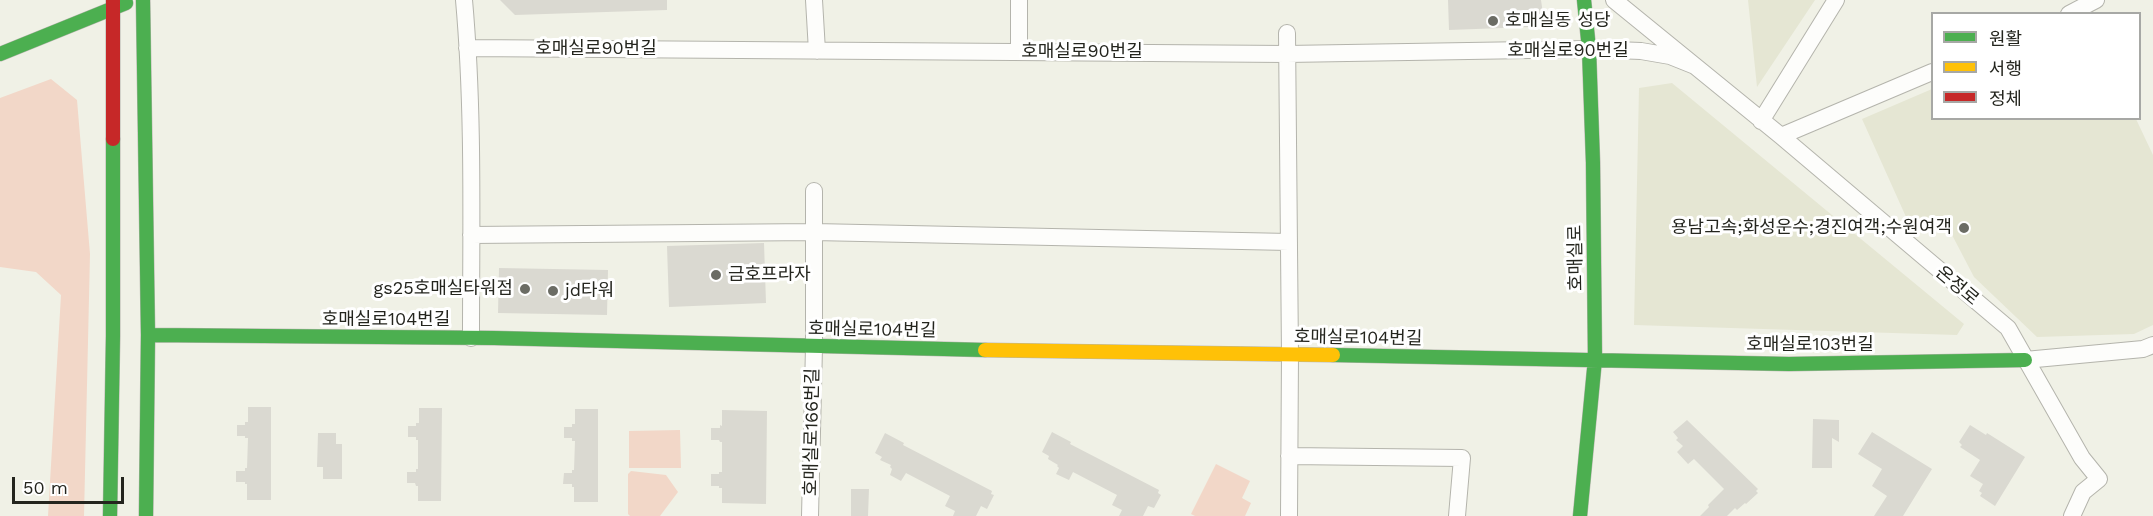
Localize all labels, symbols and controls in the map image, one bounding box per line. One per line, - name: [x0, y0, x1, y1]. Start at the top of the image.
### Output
- place label: 호매실동 성당: [1505, 10, 1610, 32]
- legend: [1931, 12, 2141, 120]
- marker: 호매실동 성당: [1486, 14, 1500, 28]
- text: 원활: [1989, 28, 2022, 49]
- street label: 호매실로90번길: [535, 38, 657, 60]
- street label: 호매실로90번길: [1507, 40, 1629, 62]
- street label: 호매실로90번길: [1021, 41, 1143, 63]
- text: 서행: [1989, 58, 2022, 79]
- text: 정체: [1989, 88, 2022, 109]
- place label: 용남고속;화성운수;경진여객;수원여객: [1671, 217, 1952, 239]
- marker: 용남고속;화성운수;경진여객;수원여객: [1957, 221, 1971, 235]
- street label: 호매실로: [1565, 225, 1587, 291]
- street label: 온정로: [1931, 262, 1983, 310]
- place label: 금호프라자: [728, 264, 811, 286]
- marker: 금호프라자: [709, 268, 723, 282]
- place label: gs25호매실타워점: [374, 278, 513, 300]
- place label: jd타워: [565, 280, 614, 302]
- marker: gs25호매실타워점: [518, 282, 532, 296]
- marker: jd타워: [546, 284, 560, 298]
- street label: 호매실로104번길: [322, 309, 450, 331]
- street label: 호매실로104번길: [808, 318, 936, 342]
- street label: 호매실로104번길: [1294, 326, 1422, 350]
- street label: 호매실로103번길: [1746, 334, 1874, 356]
- street label: 호매실로166번길: [800, 368, 824, 496]
- scale bar: [15, 465, 128, 503]
- text: 50 m: [23, 477, 68, 498]

